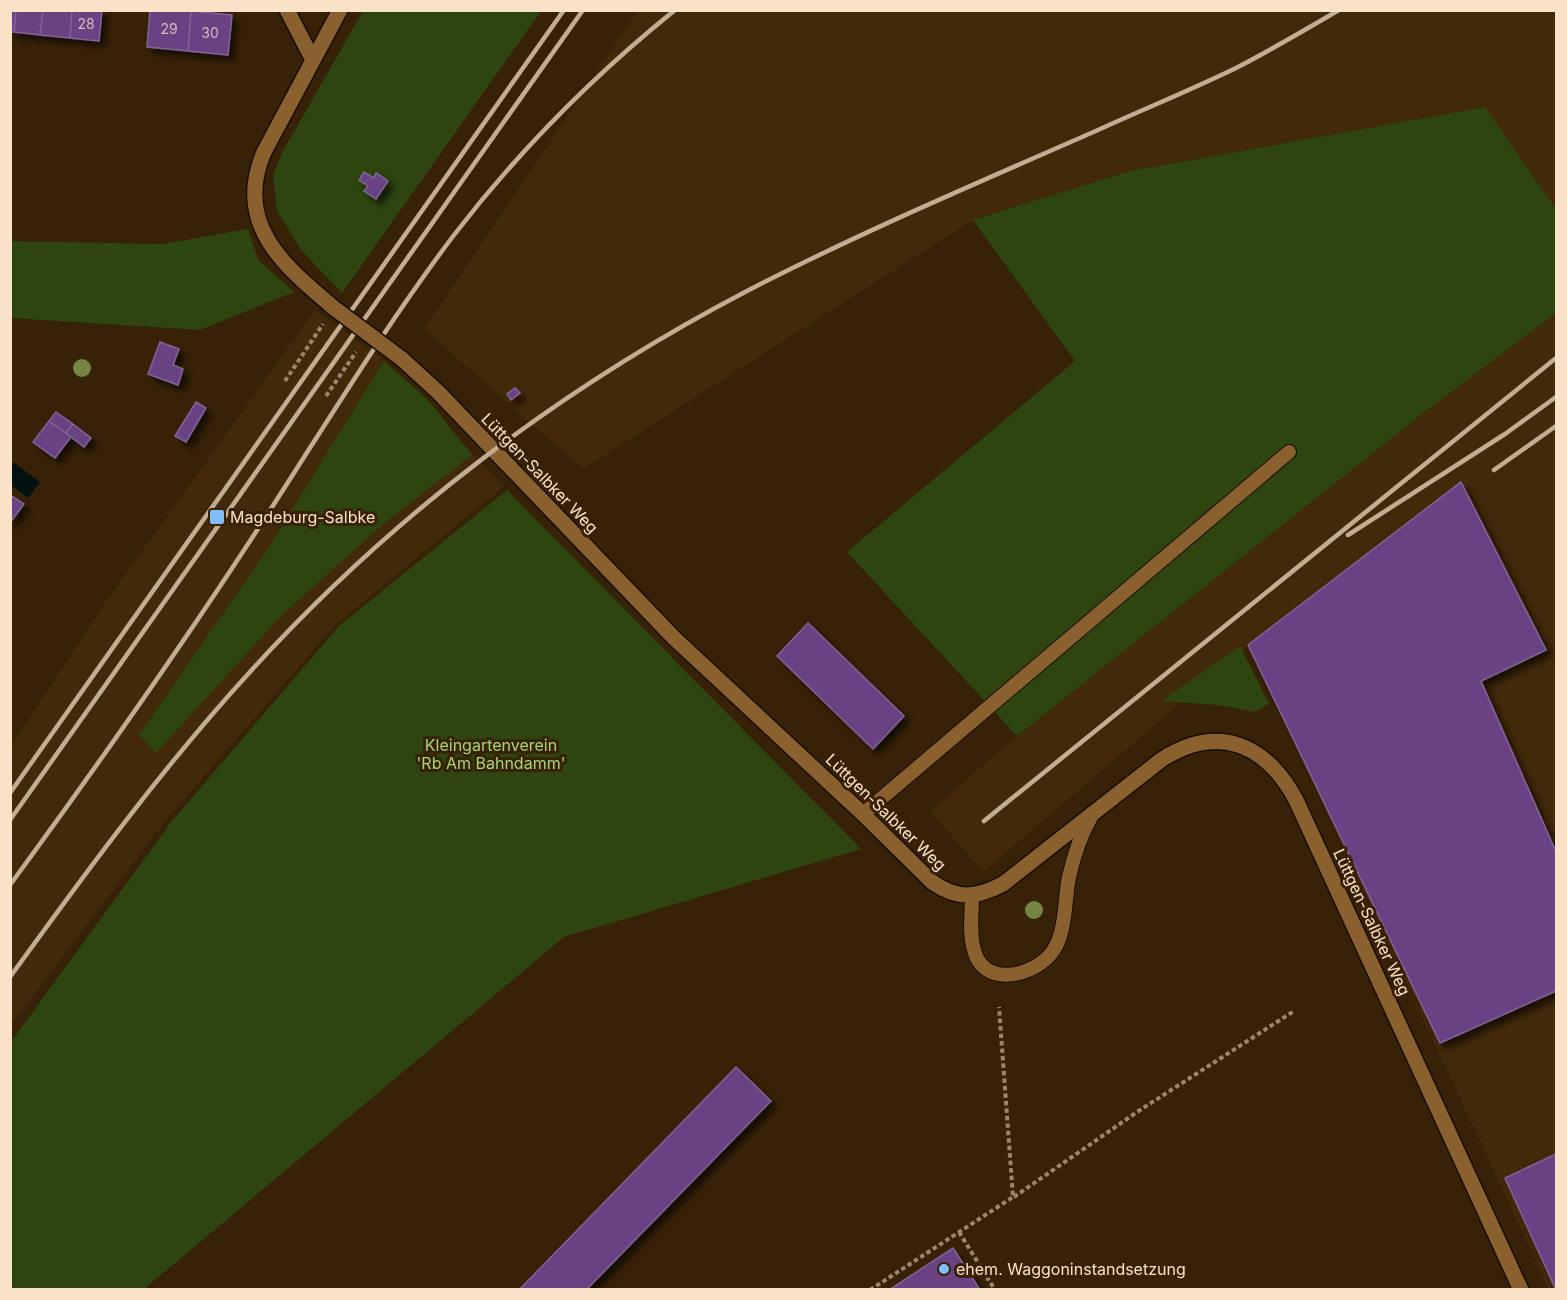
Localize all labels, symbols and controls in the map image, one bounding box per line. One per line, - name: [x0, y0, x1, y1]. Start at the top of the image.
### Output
- house number: 28: [77, 15, 95, 32]
- house number: 29: [160, 20, 178, 37]
- house number: 30: [201, 24, 219, 41]
- street label: Lüttgen-Salbker Weg: [477, 409, 603, 537]
- place label: Magdeburg-Salbke: [230, 507, 375, 527]
- marker: Magdeburg-Salbke: [208, 508, 226, 526]
- park label: Kleingartenverein 'Rb Am Bahndamm': [417, 735, 565, 773]
- street label: Lüttgen-Salbker Weg: [822, 749, 950, 875]
- street label: Lüttgen-Salbker Weg: [1329, 845, 1415, 999]
- place label: ehem. Waggoninstandsetzung: [956, 1259, 1186, 1279]
- marker: ehem. Waggoninstandsetzung: [937, 1262, 951, 1276]

